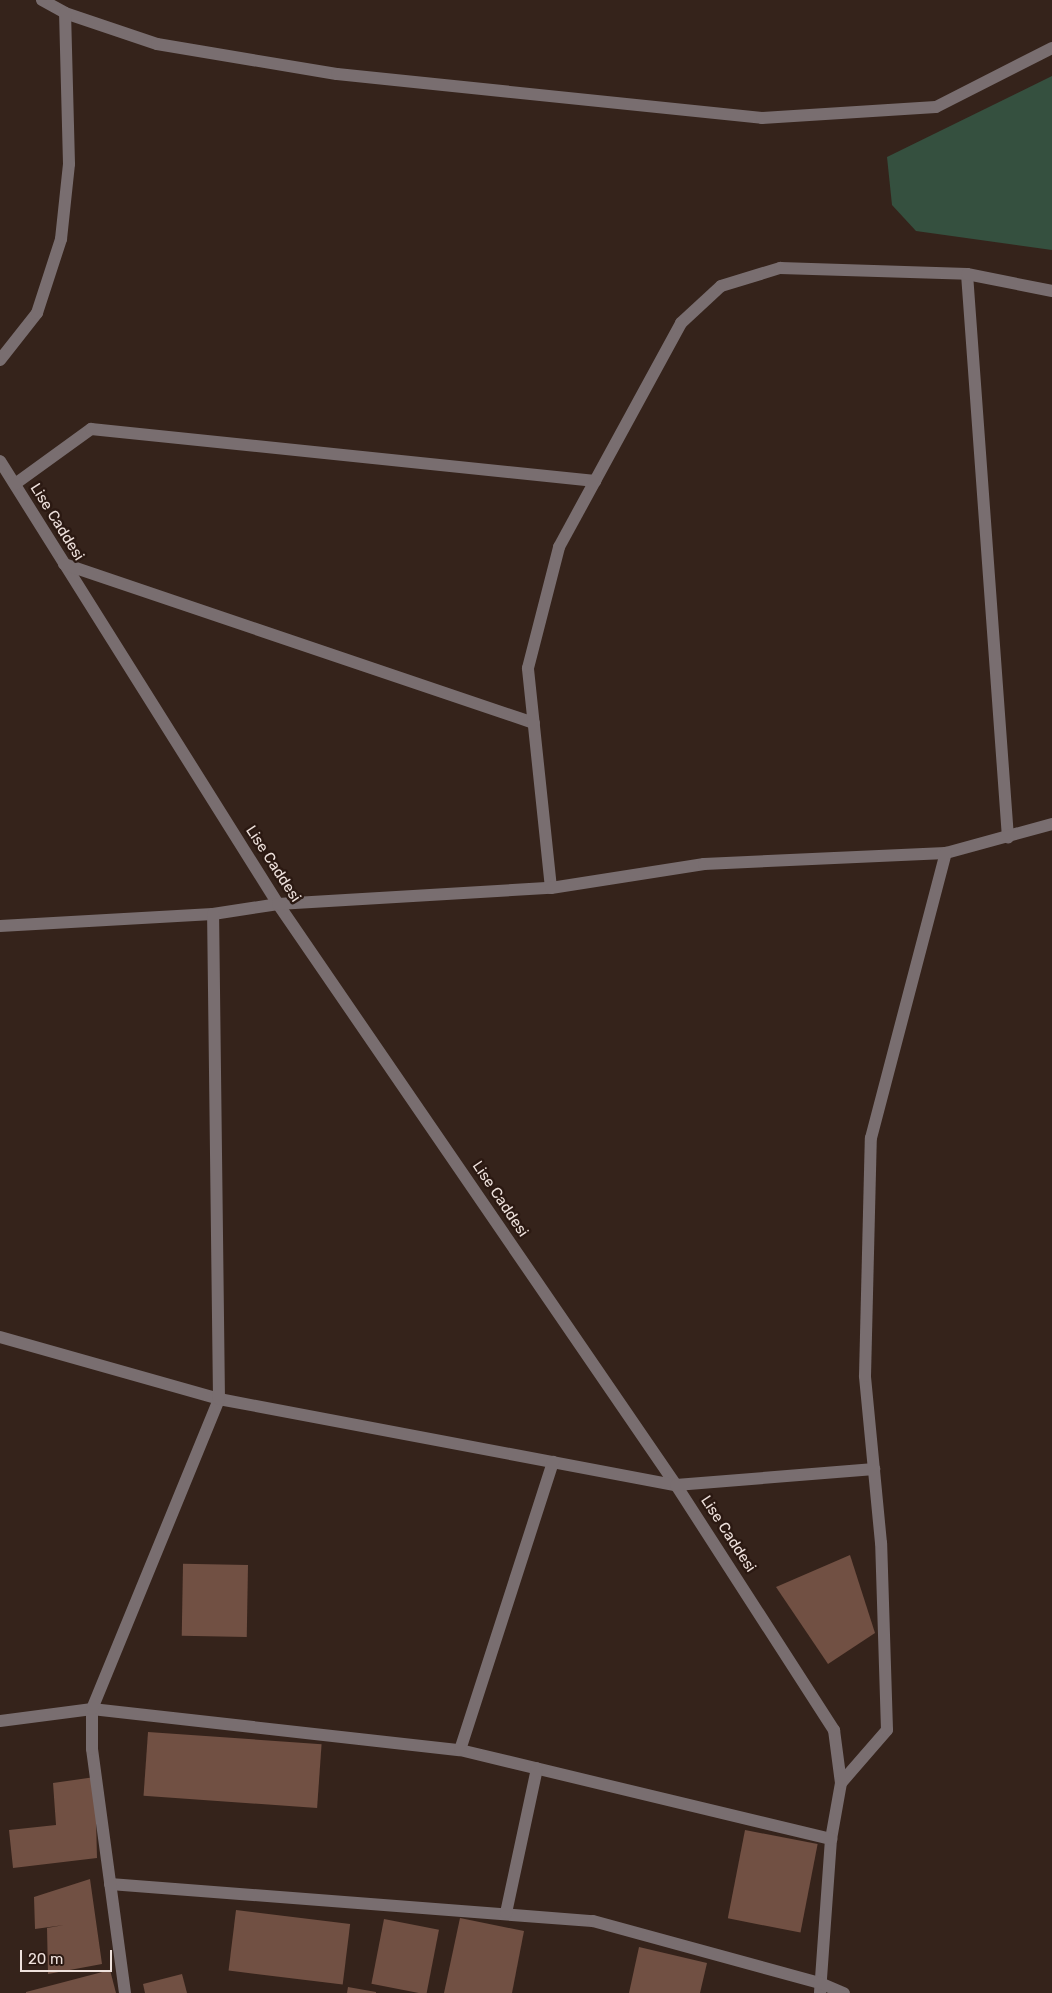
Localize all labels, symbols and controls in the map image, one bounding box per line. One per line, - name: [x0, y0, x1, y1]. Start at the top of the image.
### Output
- street label: Lise Caddesi: [26, 480, 88, 564]
- street label: Lise Caddesi: [242, 822, 304, 906]
- street label: Lise Caddesi: [468, 1158, 532, 1240]
- street label: Lise Caddesi: [697, 1492, 759, 1576]
- scale bar: [22, 1940, 115, 1972]
- text: 20 m: [28, 1950, 63, 1968]

